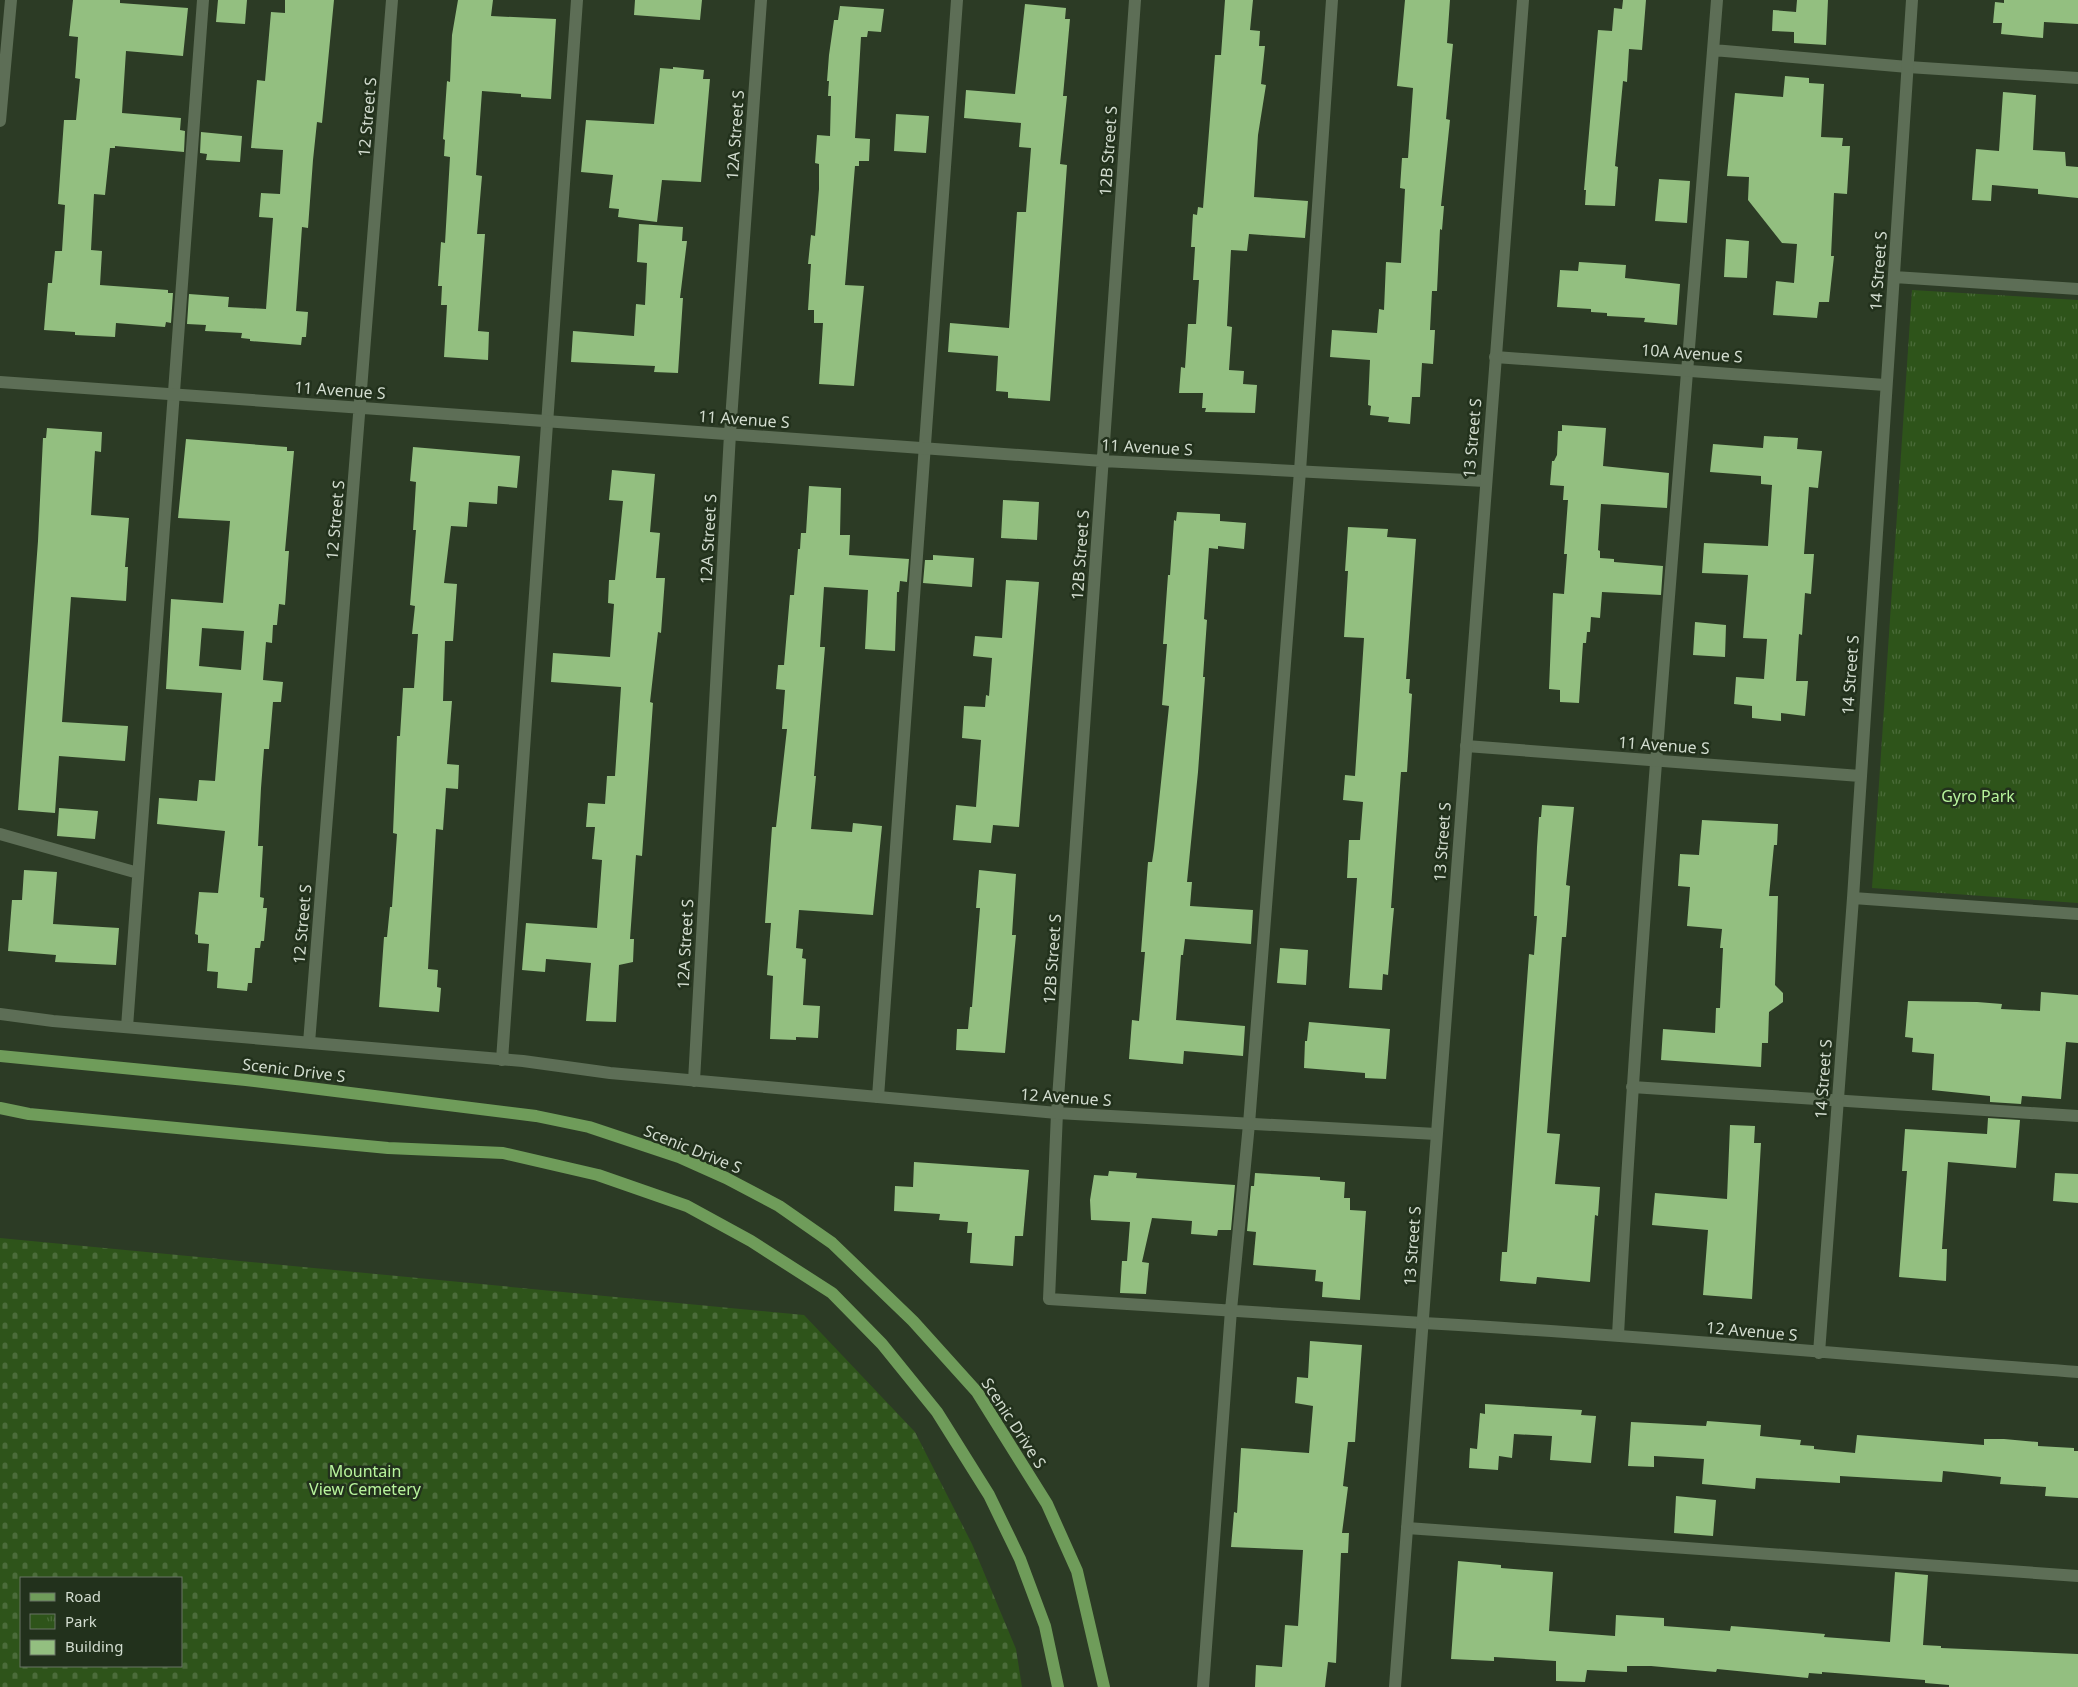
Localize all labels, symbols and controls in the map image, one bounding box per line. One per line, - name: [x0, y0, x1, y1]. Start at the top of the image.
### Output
- street label: 12 Street S: [353, 76, 381, 158]
- street label: 12A Street S: [721, 89, 749, 181]
- street label: 12B Street S: [1094, 105, 1122, 197]
- street label: 14 Street S: [1864, 230, 1892, 312]
- street label: 10A Avenue S: [1640, 338, 1744, 368]
- street label: 11 Avenue S: [294, 376, 387, 404]
- street label: 13 Street S: [1458, 397, 1486, 479]
- street label: 11 Avenue S: [698, 405, 791, 433]
- street label: 11 Avenue S: [1101, 434, 1194, 460]
- street label: 12 Street S: [321, 479, 349, 561]
- street label: 12A Street S: [695, 493, 721, 585]
- street label: 12B Street S: [1066, 509, 1094, 601]
- street label: 14 Street S: [1836, 634, 1864, 716]
- street label: 11 Avenue S: [1618, 731, 1711, 759]
- park label: Gyro Park: [1941, 785, 2015, 807]
- street label: 13 Street S: [1428, 801, 1456, 883]
- street label: 12 Street S: [288, 883, 316, 965]
- street label: 12A Street S: [672, 898, 698, 990]
- street label: 12B Street S: [1038, 913, 1066, 1005]
- street label: 14 Street S: [1809, 1038, 1837, 1120]
- street label: Scenic Drive S: [241, 1053, 347, 1087]
- street label: 12 Avenue S: [1020, 1083, 1113, 1111]
- street label: Scenic Drive S: [641, 1119, 745, 1179]
- street label: 13 Street S: [1398, 1205, 1426, 1287]
- street label: 12 Avenue S: [1705, 1316, 1799, 1346]
- street label: Scenic Drive S: [976, 1373, 1052, 1473]
- park label: Mountain View Cemetery: [309, 1460, 422, 1500]
- legend: [20, 1577, 182, 1667]
- text: Road: [65, 1586, 101, 1606]
- text: Park: [65, 1611, 97, 1631]
- text: Building: [65, 1636, 123, 1656]

